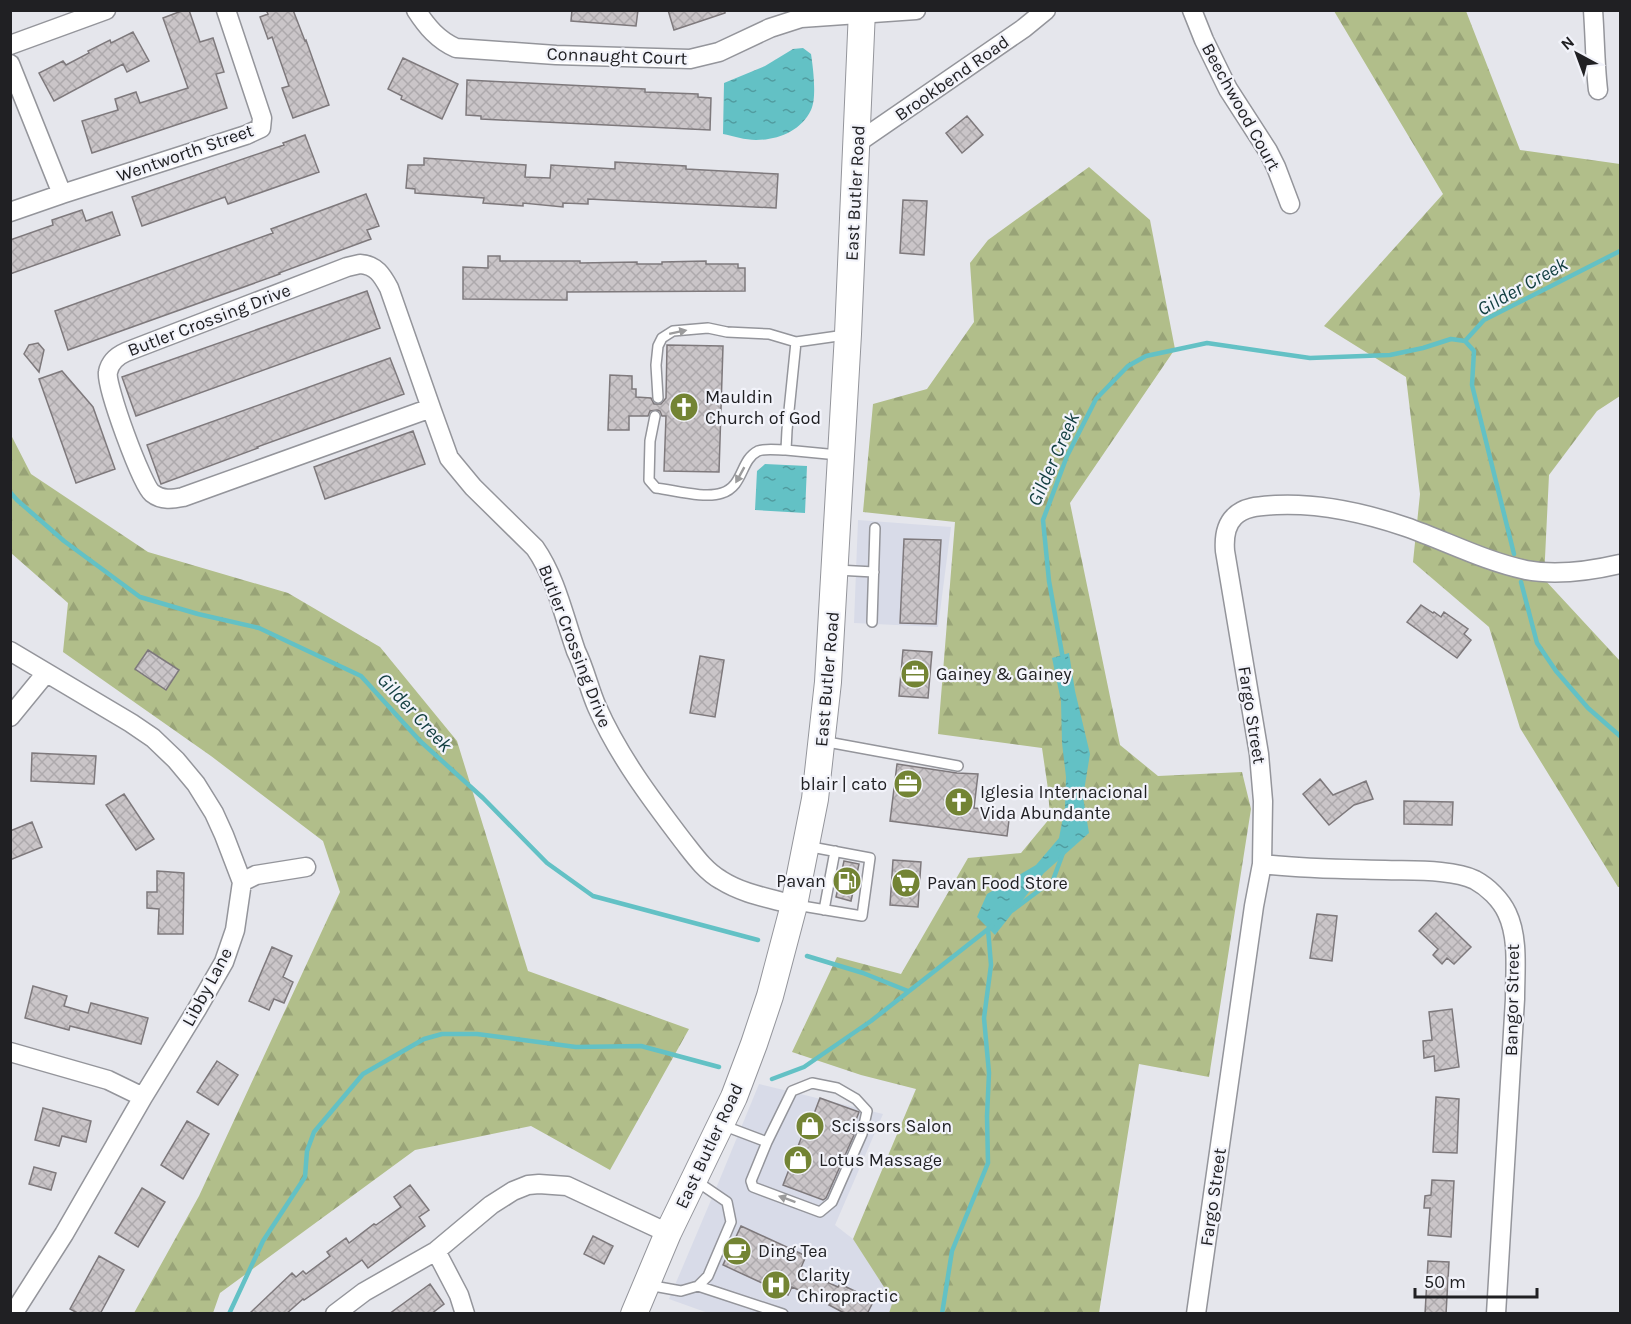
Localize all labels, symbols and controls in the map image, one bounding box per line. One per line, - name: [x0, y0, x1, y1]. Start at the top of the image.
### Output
- north arrow: [1547, 24, 1607, 84]
- street label: Brookbend Road: [891, 30, 1013, 126]
- text: N: [1557, 32, 1578, 54]
- street label: Beechwood Court: [1197, 39, 1285, 175]
- street label: Connaught Court: [546, 43, 688, 69]
- street label: Wentworth Street: [114, 119, 256, 187]
- street label: East Butler Road: [840, 125, 870, 261]
- water label: Gilder Creek: [1473, 252, 1572, 321]
- street label: Butler Crossing Drive: [124, 279, 294, 361]
- one-way arrow: [669, 326, 687, 336]
- place label: Mauldin Church of God: [705, 386, 821, 429]
- church icon: Mauldin Church of God: [668, 391, 700, 423]
- water label: Gilder Creek: [1023, 408, 1085, 509]
- one-way arrow: [735, 467, 745, 484]
- street label: Butler Crossing Drive: [534, 561, 616, 731]
- street label: East Butler Road: [810, 610, 844, 748]
- office icon: Gainey & Gainey: [899, 658, 931, 690]
- place label: Gainey & Gainey: [936, 663, 1072, 685]
- street label: Fargo Street: [1233, 664, 1271, 766]
- water label: Gilder Creek: [372, 668, 458, 757]
- office icon: blair | cato: [892, 768, 924, 800]
- place label: blair | cato: [800, 773, 887, 795]
- place label: Iglesia Internacional Vida Abundante: [980, 781, 1148, 824]
- church icon: Iglesia Internacional Vida Abundante: [943, 786, 975, 818]
- fuel station icon: Pavan: [831, 865, 863, 897]
- supermarket icon: Pavan Food Store: [890, 867, 922, 899]
- place label: Pavan: [776, 870, 826, 892]
- place label: Pavan Food Store: [927, 872, 1068, 894]
- street label: Libby Lane: [177, 944, 237, 1030]
- street label: Bangor Street: [1500, 944, 1524, 1056]
- street label: East Butler Road: [670, 1080, 748, 1212]
- shop icon: Scissors Salon: [794, 1110, 826, 1142]
- place label: Scissors Salon: [831, 1115, 952, 1137]
- shop icon: Lotus Massage: [782, 1144, 814, 1176]
- street label: Fargo Street: [1195, 1146, 1231, 1247]
- place label: Lotus Massage: [819, 1149, 942, 1171]
- one-way arrow: [778, 1194, 796, 1204]
- cafe icon: Ding Tea: [721, 1235, 753, 1267]
- place label: Ding Tea: [758, 1240, 827, 1262]
- scale bar: [1415, 1261, 1536, 1299]
- place label: Clarity Chiropractic: [797, 1264, 898, 1307]
- hospital icon: Clarity Chiropractic: [760, 1269, 792, 1301]
- text: 50 m: [1424, 1271, 1466, 1293]

